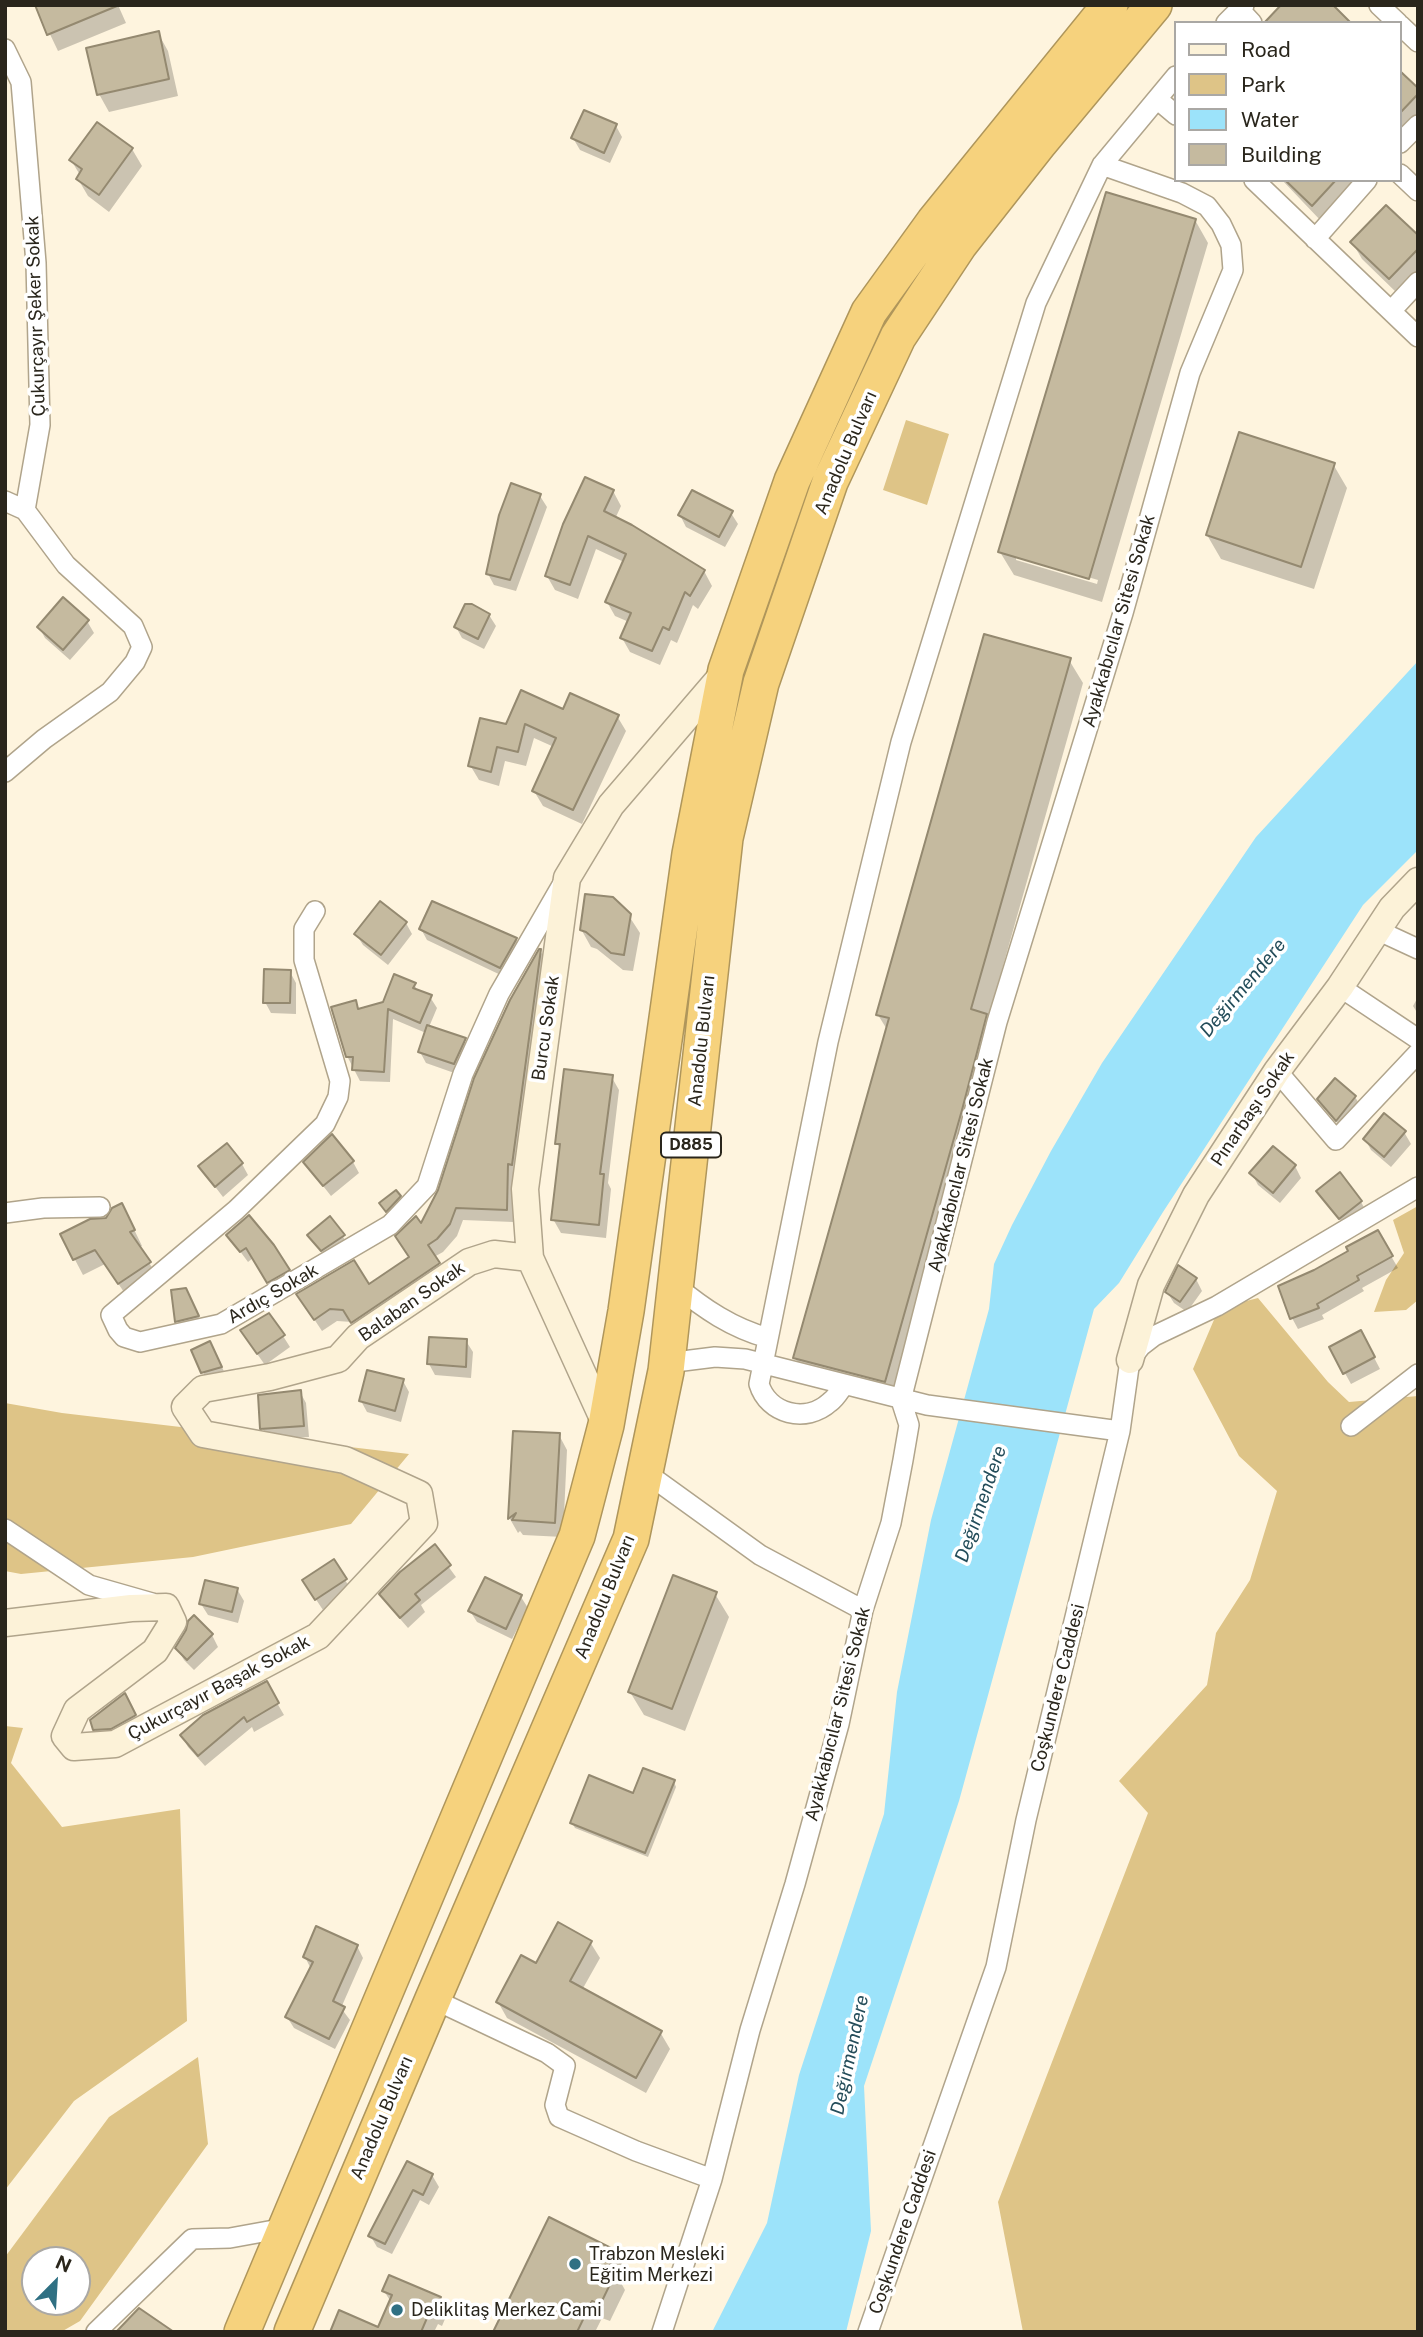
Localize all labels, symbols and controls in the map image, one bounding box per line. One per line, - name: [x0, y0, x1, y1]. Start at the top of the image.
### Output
- legend: [1174, 21, 1402, 182]
- text: Road: [1241, 37, 1291, 62]
- text: Park: [1241, 72, 1286, 97]
- text: Water: [1241, 107, 1299, 132]
- text: Building: [1241, 142, 1322, 167]
- street label: Çukurçayır Şeker Sokak: [22, 215, 50, 417]
- street label: Anadolu Bulvarı: [810, 388, 882, 518]
- street label: Ayakkabıcılar Sitesi Sokak: [1078, 512, 1160, 730]
- water label: Değirmendere: [1195, 934, 1291, 1042]
- street label: Burcu Sokak: [528, 974, 564, 1082]
- street label: Anadolu Bulvarı: [684, 974, 720, 1108]
- street label: Pınarbaşı Sokak: [1207, 1048, 1299, 1170]
- street label: Ayakkabıcılar Sitesi Sokak: [924, 1055, 998, 1275]
- road number: D885: [661, 1133, 721, 1158]
- street label: Balaban Sokak: [355, 1257, 469, 1347]
- street label: Ardıç Sokak: [224, 1259, 322, 1329]
- water label: Değirmendere: [950, 1443, 1012, 1565]
- street label: Anadolu Bulvarı: [570, 1532, 640, 1662]
- street label: Coşkundere Caddesi: [1027, 1602, 1089, 1774]
- street label: Ayakkabıcılar Sitesi Sokak: [801, 1604, 875, 1824]
- street label: Çukurçayır Başak Sokak: [124, 1631, 314, 1745]
- water label: Değirmendere: [826, 1993, 874, 2117]
- street label: Anadolu Bulvarı: [346, 2053, 418, 2183]
- street label: Coşkundere Caddesi: [865, 2147, 941, 2317]
- place label: Trabzon Mesleki Eğitim Merkezi: [589, 2243, 725, 2286]
- north arrow: [21, 2246, 91, 2316]
- text: N: [52, 2251, 75, 2277]
- marker: Trabzon Mesleki Eğitim Merkezi: [567, 2256, 583, 2272]
- place label: Deliklitaş Merkez Cami: [411, 2299, 602, 2321]
- marker: Deliklitaş Merkez Cami: [389, 2302, 405, 2318]

